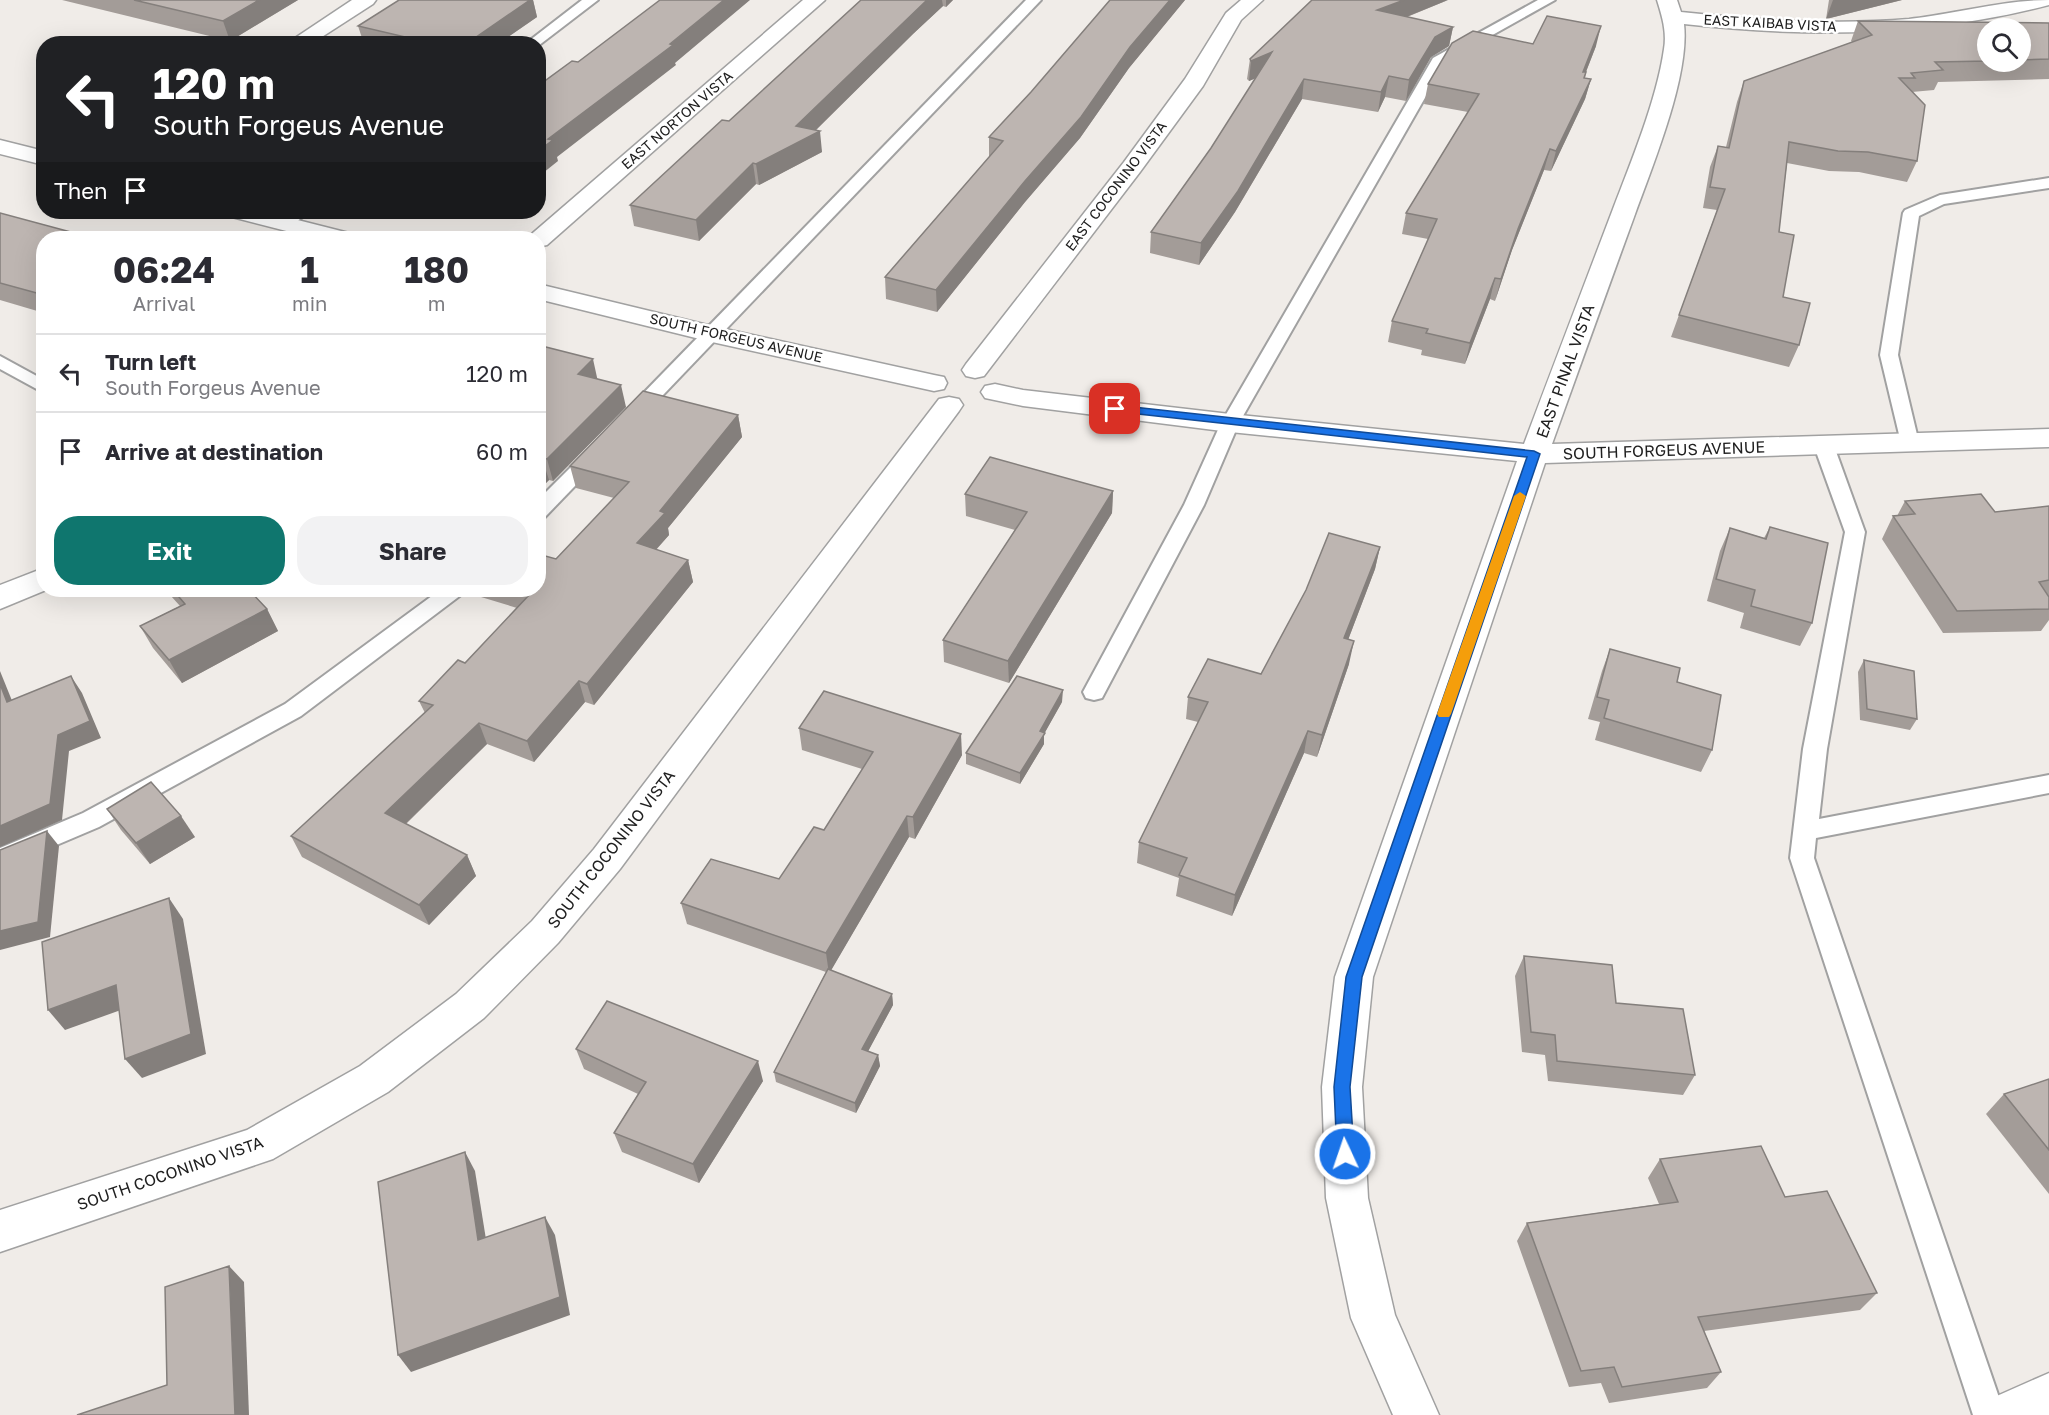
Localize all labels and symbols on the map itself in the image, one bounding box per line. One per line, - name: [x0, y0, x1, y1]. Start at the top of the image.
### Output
- street label: EAST KAIBAB VISTA: [1703, 11, 1838, 35]
- street label: EAST NORTON VISTA: [618, 66, 736, 172]
- street label: EAST COCONINO VISTA: [1061, 117, 1170, 254]
- street label: EAST PINAL VISTA: [1531, 301, 1599, 441]
- street label: SOUTH FORGEUS AVENUE: [648, 309, 824, 366]
- pin: [1089, 383, 1140, 434]
- street label: SOUTH FORGEUS AVENUE: [1563, 436, 1765, 464]
- street label: SOUTH COCONINO VISTA: [543, 766, 679, 932]
- position arrow: [1313, 1122, 1377, 1186]
- street label: SOUTH COCONINO VISTA: [74, 1132, 266, 1214]

